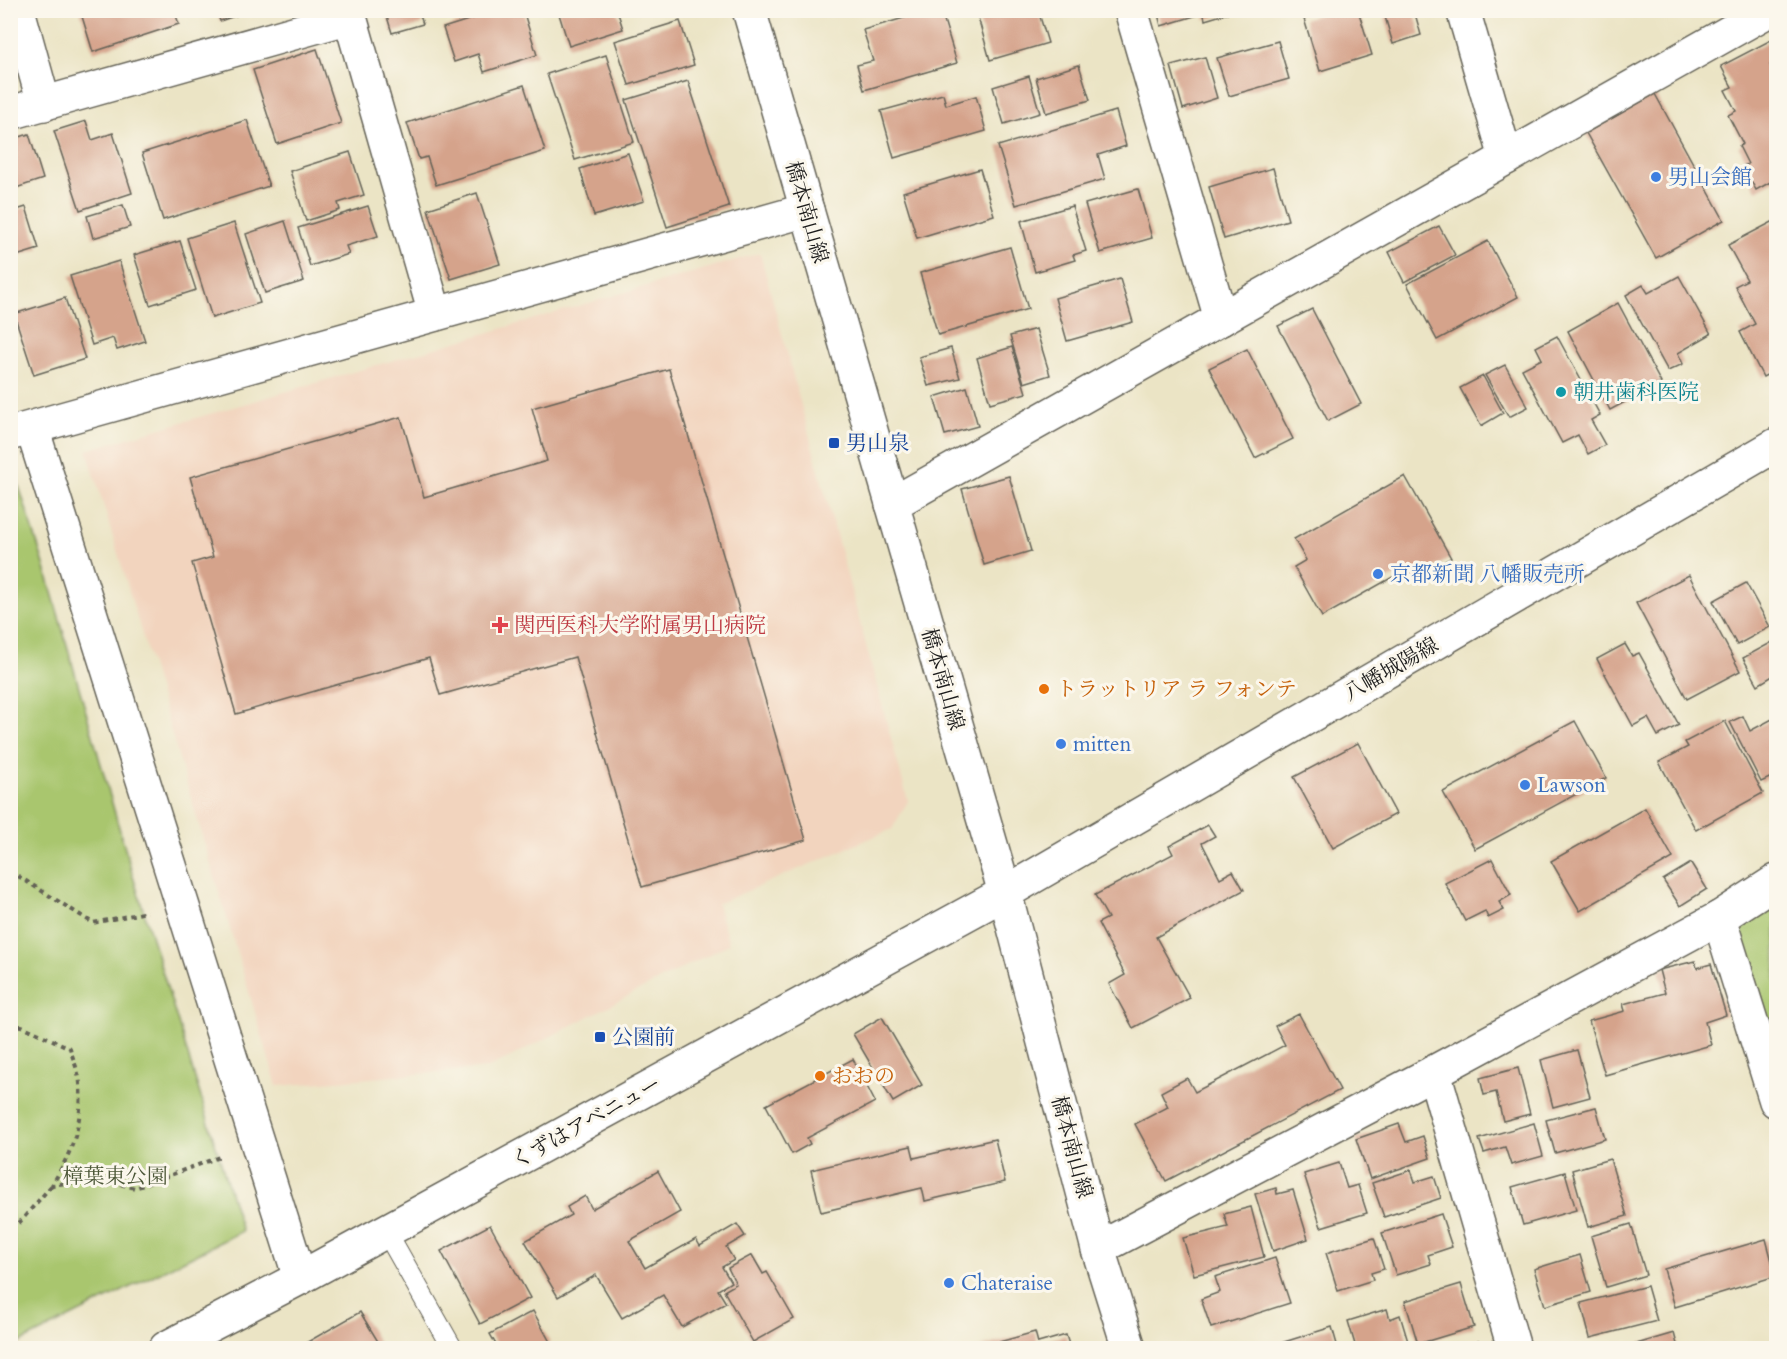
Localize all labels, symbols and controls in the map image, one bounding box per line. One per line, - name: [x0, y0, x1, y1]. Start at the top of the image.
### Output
- street label: 橋本南山線: [778, 158, 835, 267]
- place label: 男山会館: [1668, 163, 1752, 192]
- marker: 男山会館: [1649, 170, 1663, 184]
- place label: 朝井歯科医院: [1573, 378, 1699, 407]
- marker: 朝井歯科医院: [1554, 385, 1568, 399]
- place label: 男山泉: [846, 429, 909, 458]
- marker: 男山泉: [827, 436, 841, 450]
- place label: 京都新聞 八幡販売所: [1390, 560, 1585, 589]
- marker: 京都新聞 八幡販売所: [1371, 567, 1385, 581]
- place label: 関西医科大学附属男山病院: [514, 611, 766, 640]
- marker: 関西医科大学附属男山病院: [491, 616, 509, 634]
- street label: 橋本南山線: [914, 625, 971, 734]
- street label: 八幡城陽線: [1339, 631, 1444, 708]
- place label: トラットリア ラ フォンテ: [1056, 675, 1297, 704]
- marker: トラットリア ラ フォンテ: [1037, 682, 1051, 696]
- place label: mitten: [1073, 730, 1131, 759]
- marker: mitten: [1054, 737, 1068, 751]
- place label: Lawson: [1537, 771, 1606, 800]
- marker: Lawson: [1518, 778, 1532, 792]
- place label: 公園前: [612, 1023, 675, 1052]
- marker: 公園前: [593, 1030, 607, 1044]
- place label: おおの: [832, 1062, 895, 1091]
- street label: くずはアベニュー: [506, 1069, 666, 1176]
- marker: おおの: [813, 1069, 827, 1083]
- street label: 橋本南山線: [1044, 1093, 1099, 1202]
- park label: 樟葉東公園: [63, 1162, 168, 1191]
- place label: Chateraise: [961, 1269, 1053, 1298]
- marker: Chateraise: [942, 1276, 956, 1290]

